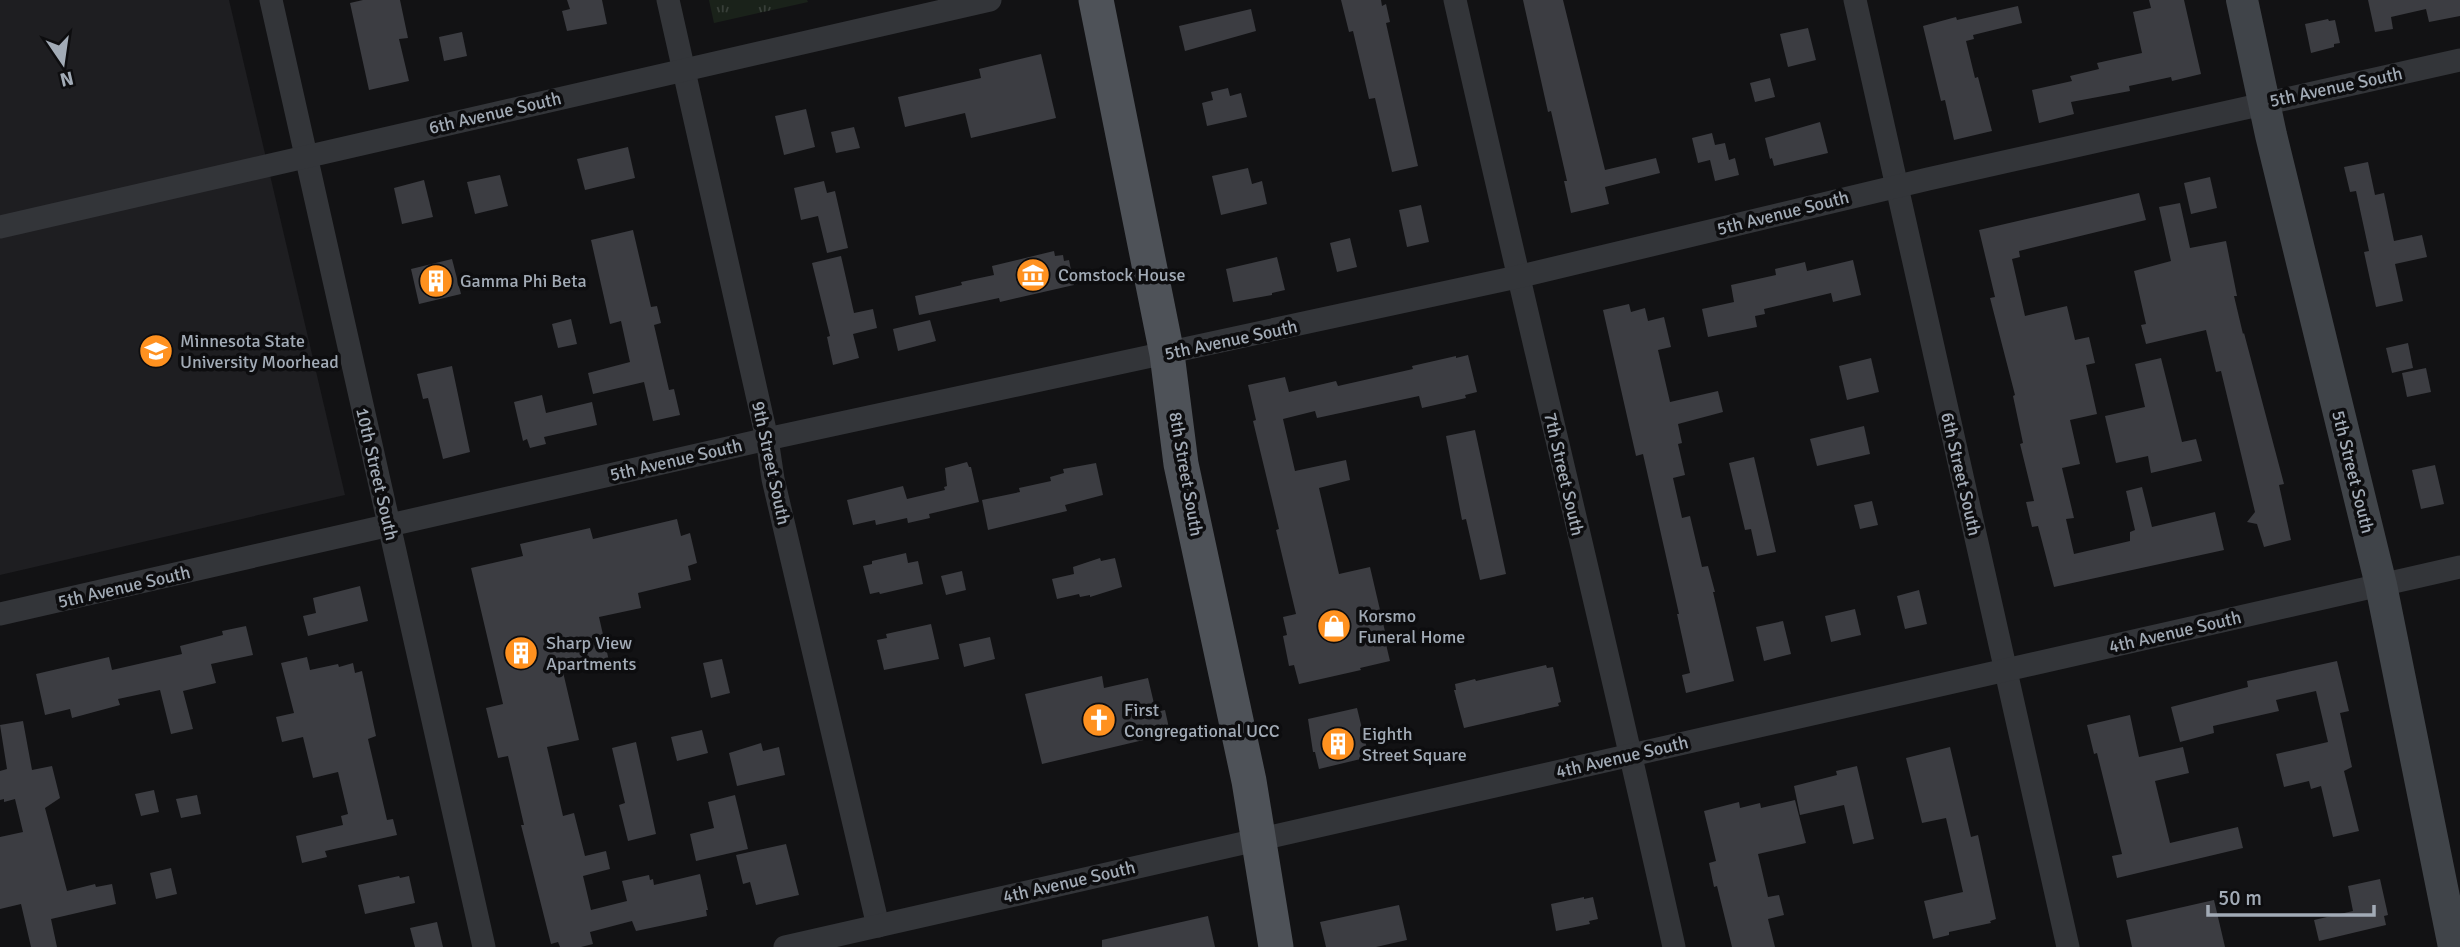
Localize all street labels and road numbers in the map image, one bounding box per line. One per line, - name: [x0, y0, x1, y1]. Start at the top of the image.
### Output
- street label: 5th Avenue South: [2268, 62, 2404, 112]
- street label: 6th Avenue South: [427, 87, 563, 139]
- street label: 5th Avenue South: [1715, 186, 1851, 240]
- street label: 5th Avenue South: [1163, 315, 1299, 365]
- street label: 9th Street South: [747, 399, 795, 527]
- street label: 10th Street South: [351, 405, 403, 543]
- street label: 5th Street South: [2327, 408, 2379, 536]
- street label: 8th Street South: [1164, 410, 1208, 538]
- street label: 7th Street South: [1539, 410, 1589, 538]
- street label: 6th Street South: [1936, 410, 1986, 538]
- street label: 5th Avenue South: [608, 434, 744, 486]
- street label: 5th Avenue South: [56, 561, 192, 613]
- street label: 4th Avenue South: [2107, 606, 2243, 658]
- street label: 4th Avenue South: [1554, 731, 1690, 783]
- street label: 4th Avenue South: [1001, 856, 1137, 908]

